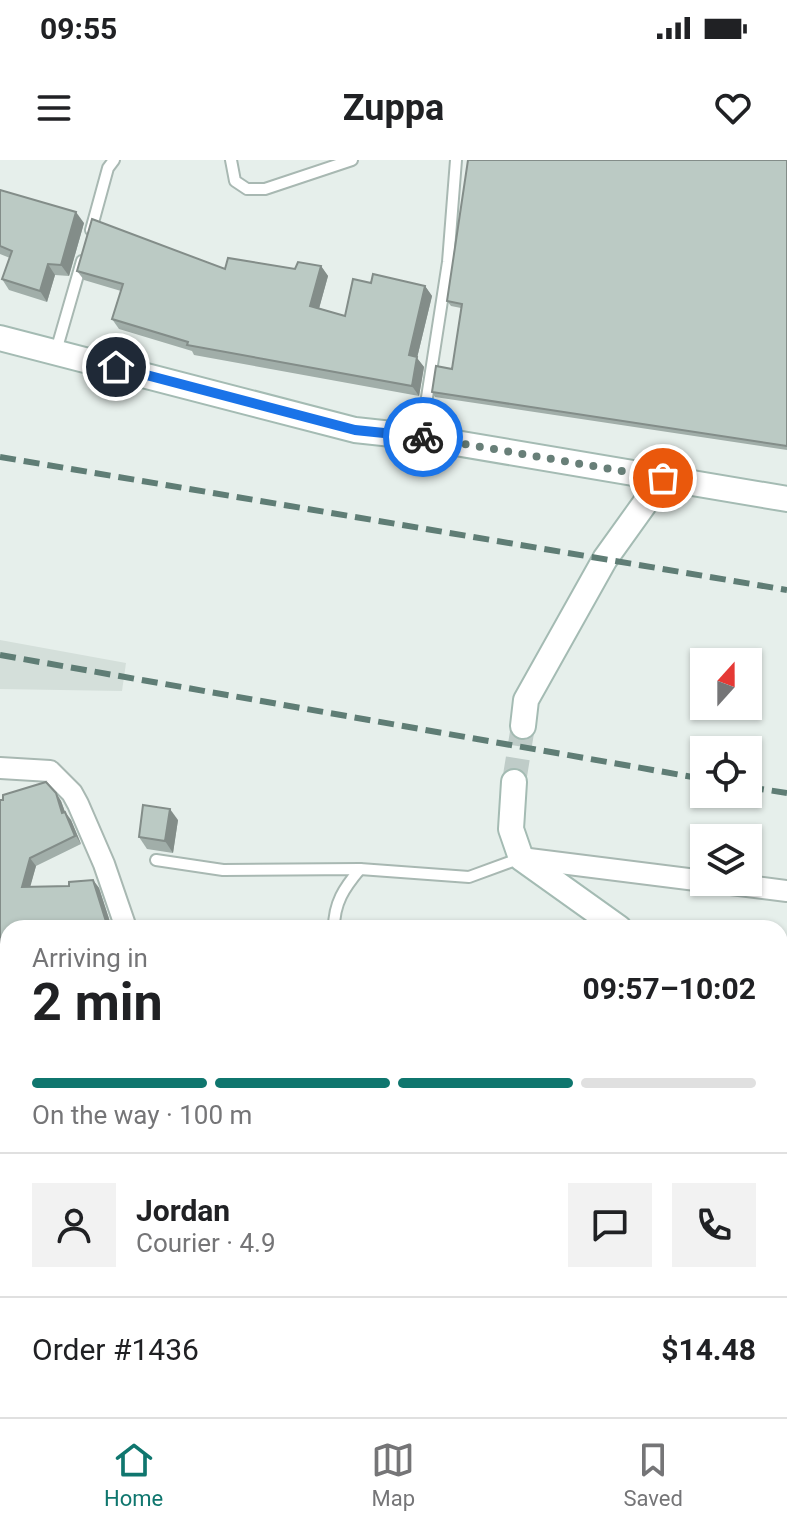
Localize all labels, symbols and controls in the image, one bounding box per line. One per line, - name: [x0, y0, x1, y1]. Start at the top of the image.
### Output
- text: 09:55: [40, 11, 117, 46]
- icon: menu: [32, 86, 76, 130]
- icon: heart: [711, 86, 755, 130]
- text: Zuppa: [343, 87, 444, 129]
- pin: [82, 333, 150, 401]
- icon: home: [94, 345, 138, 389]
- courier: [383, 397, 463, 477]
- icon: bike: [401, 415, 445, 459]
- pin: [629, 444, 697, 512]
- icon: bag: [641, 456, 685, 500]
- north arrow: [690, 648, 762, 720]
- map controls: [690, 648, 762, 896]
- button: locate: [690, 736, 762, 808]
- button: layers: [690, 824, 762, 896]
- text: Arriving in: [32, 943, 148, 973]
- text: 09:57–10:02: [582, 971, 756, 1006]
- text: 2 min: [32, 972, 163, 1033]
- text: On the way · 100 m: [32, 1100, 252, 1130]
- button: person: [32, 1183, 116, 1267]
- button: chat: [568, 1183, 652, 1267]
- button: phone: [672, 1183, 756, 1267]
- text: Jordan: [136, 1193, 230, 1228]
- text: Courier · 4.9: [136, 1228, 276, 1258]
- text: Order #1436: [32, 1332, 199, 1367]
- text: $14.48: [661, 1332, 756, 1367]
- tab: Home: [104, 1438, 163, 1511]
- tab: Map: [371, 1438, 415, 1511]
- tab: Saved: [623, 1438, 683, 1511]

